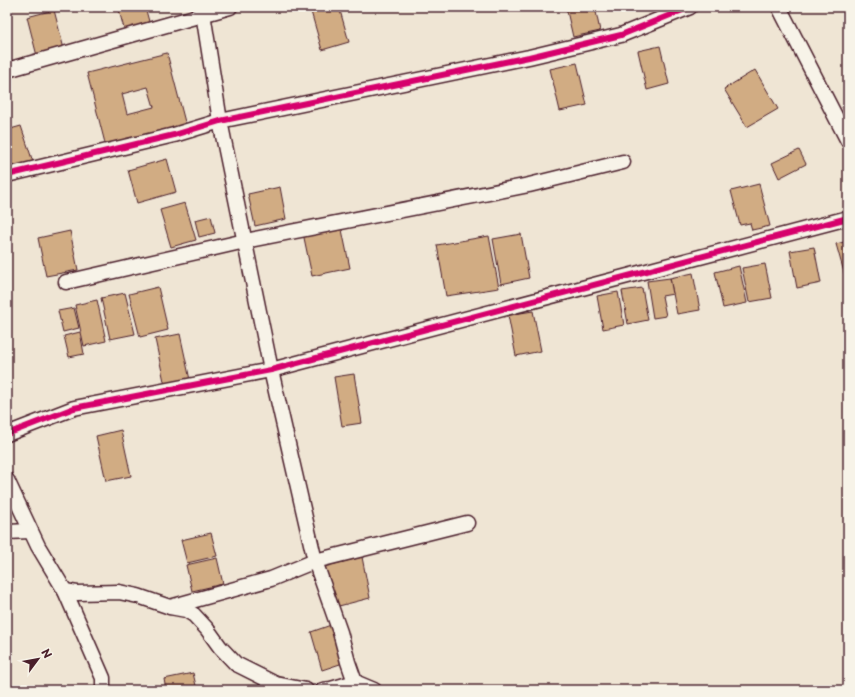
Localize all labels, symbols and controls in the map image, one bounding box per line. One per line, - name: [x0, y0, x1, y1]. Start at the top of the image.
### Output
- north arrow: [18, 639, 58, 679]
- text: N: [37, 645, 57, 662]

